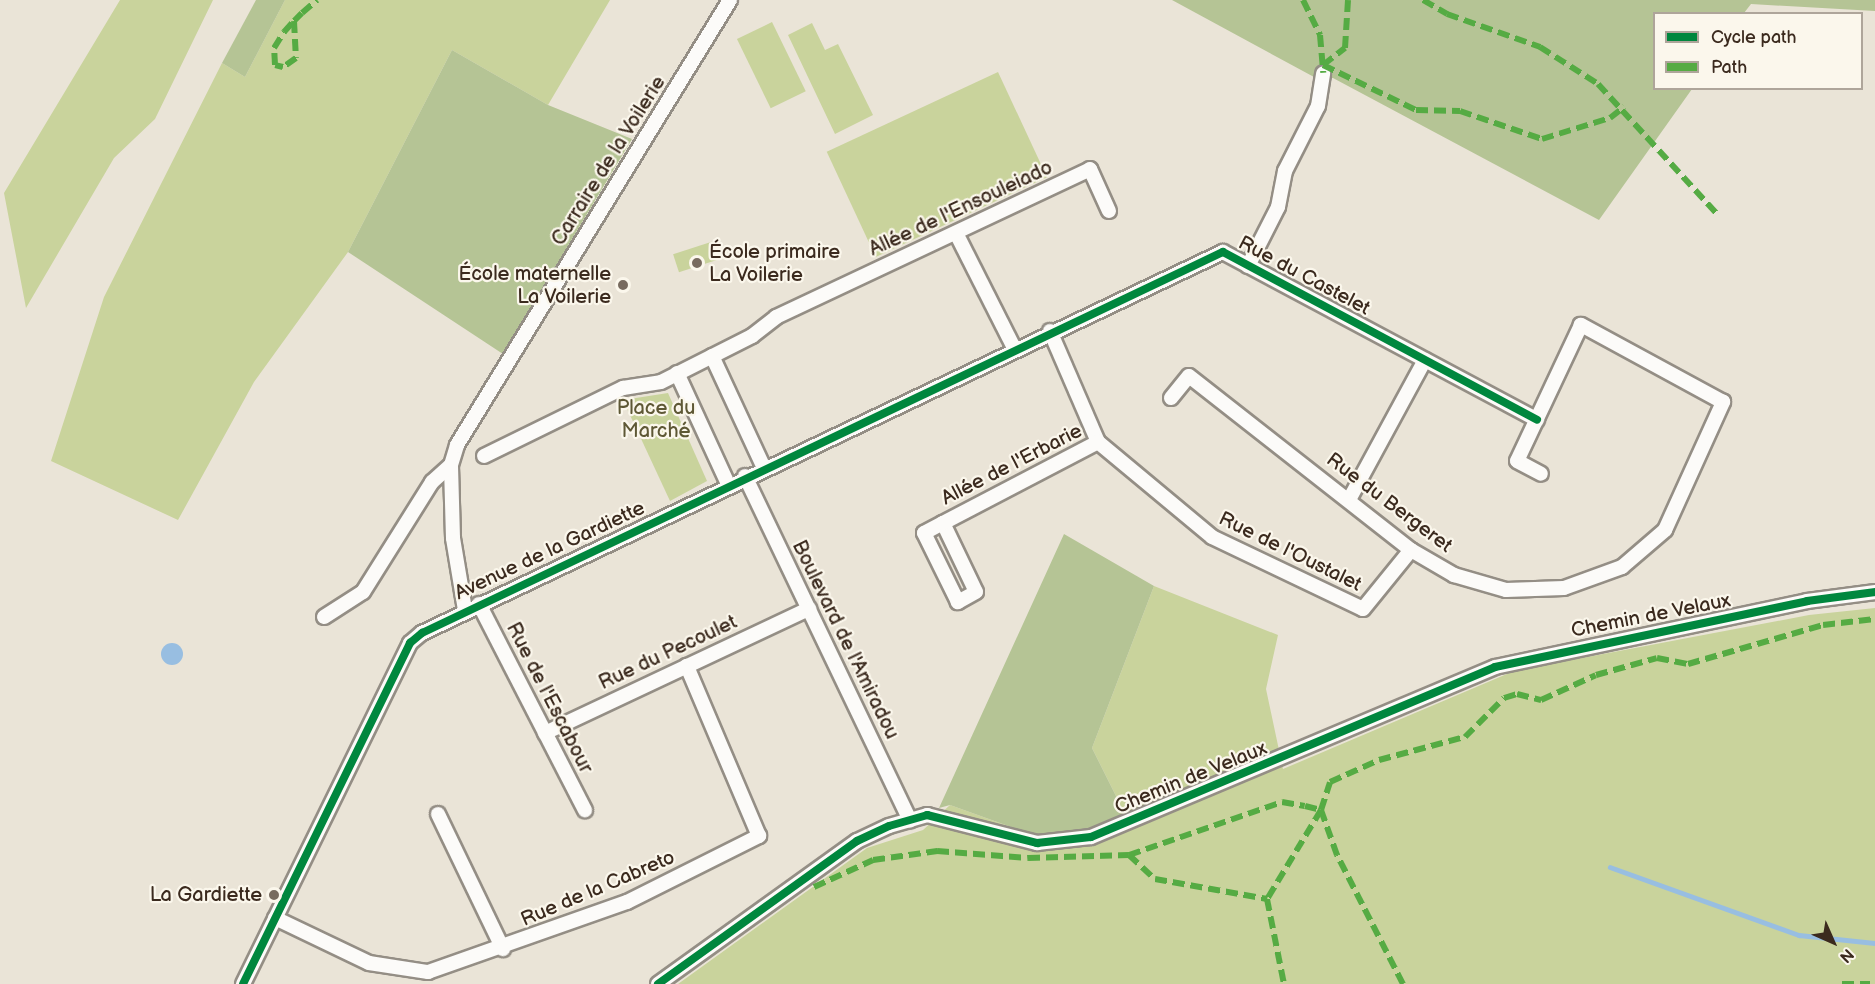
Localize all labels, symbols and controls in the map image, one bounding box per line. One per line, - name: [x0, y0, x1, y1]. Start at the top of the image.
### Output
- legend: [1653, 12, 1863, 90]
- text: Cycle path: [1711, 27, 1797, 48]
- text: Path: [1711, 57, 1747, 78]
- street label: Carraire de la Voilerie: [547, 71, 671, 251]
- street label: Allée de l'Ensouleiado: [865, 156, 1057, 262]
- street label: Rue du Castelet: [1234, 231, 1374, 321]
- place label: École primaire La Voilerie: [709, 240, 840, 287]
- marker: École primaire La Voilerie: [690, 256, 704, 270]
- place label: École maternelle La Voilerie: [458, 262, 611, 309]
- marker: École maternelle La Voilerie: [616, 278, 630, 292]
- park label: Place du Marché: [617, 397, 695, 444]
- street label: Allée de l'Erbarie: [938, 419, 1086, 511]
- street label: Rue du Bergeret: [1321, 448, 1457, 558]
- street label: Avenue de la Gardiette: [451, 496, 649, 606]
- street label: Rue de l'Oustalet: [1215, 507, 1365, 597]
- street label: Boulevard de l'Amiradou: [786, 537, 904, 743]
- street label: Chemin de Velaux: [1569, 589, 1733, 643]
- street label: Rue du Pecoulet: [595, 611, 741, 695]
- street label: Rue de l'Escabour: [501, 619, 597, 777]
- street label: Chemin de Velaux: [1111, 736, 1271, 820]
- street label: Rue de la Cabreto: [517, 846, 679, 932]
- place label: La Gardiette: [150, 883, 262, 907]
- marker: La Gardiette: [267, 888, 281, 902]
- north arrow: [1803, 912, 1863, 972]
- text: N: [1835, 944, 1857, 966]

